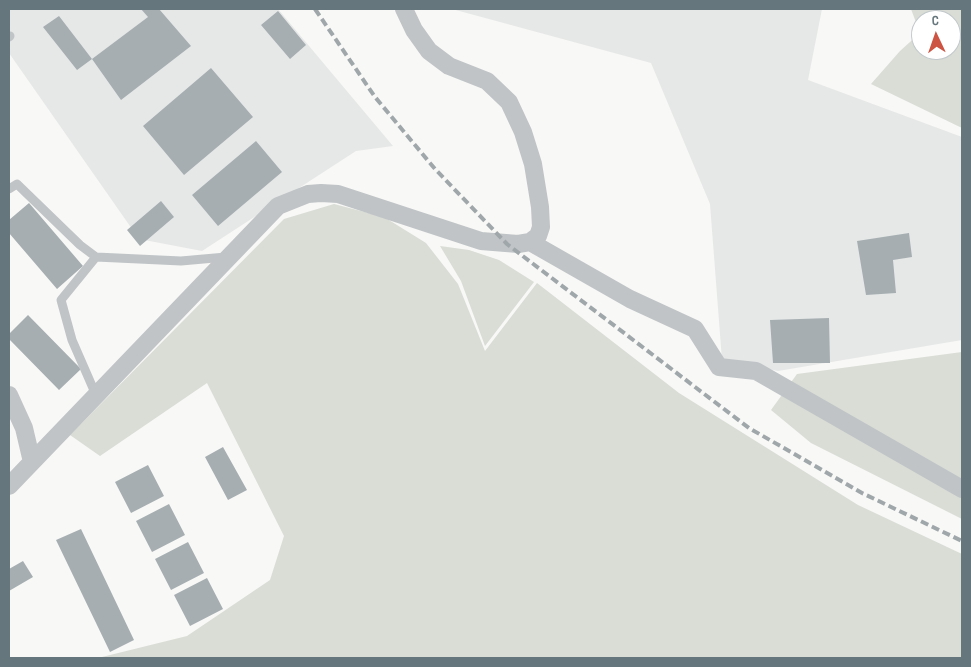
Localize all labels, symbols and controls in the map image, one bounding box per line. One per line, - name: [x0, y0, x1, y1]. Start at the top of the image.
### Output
- north arrow: [911, 10, 961, 60]
- text: С: [931, 12, 939, 29]

